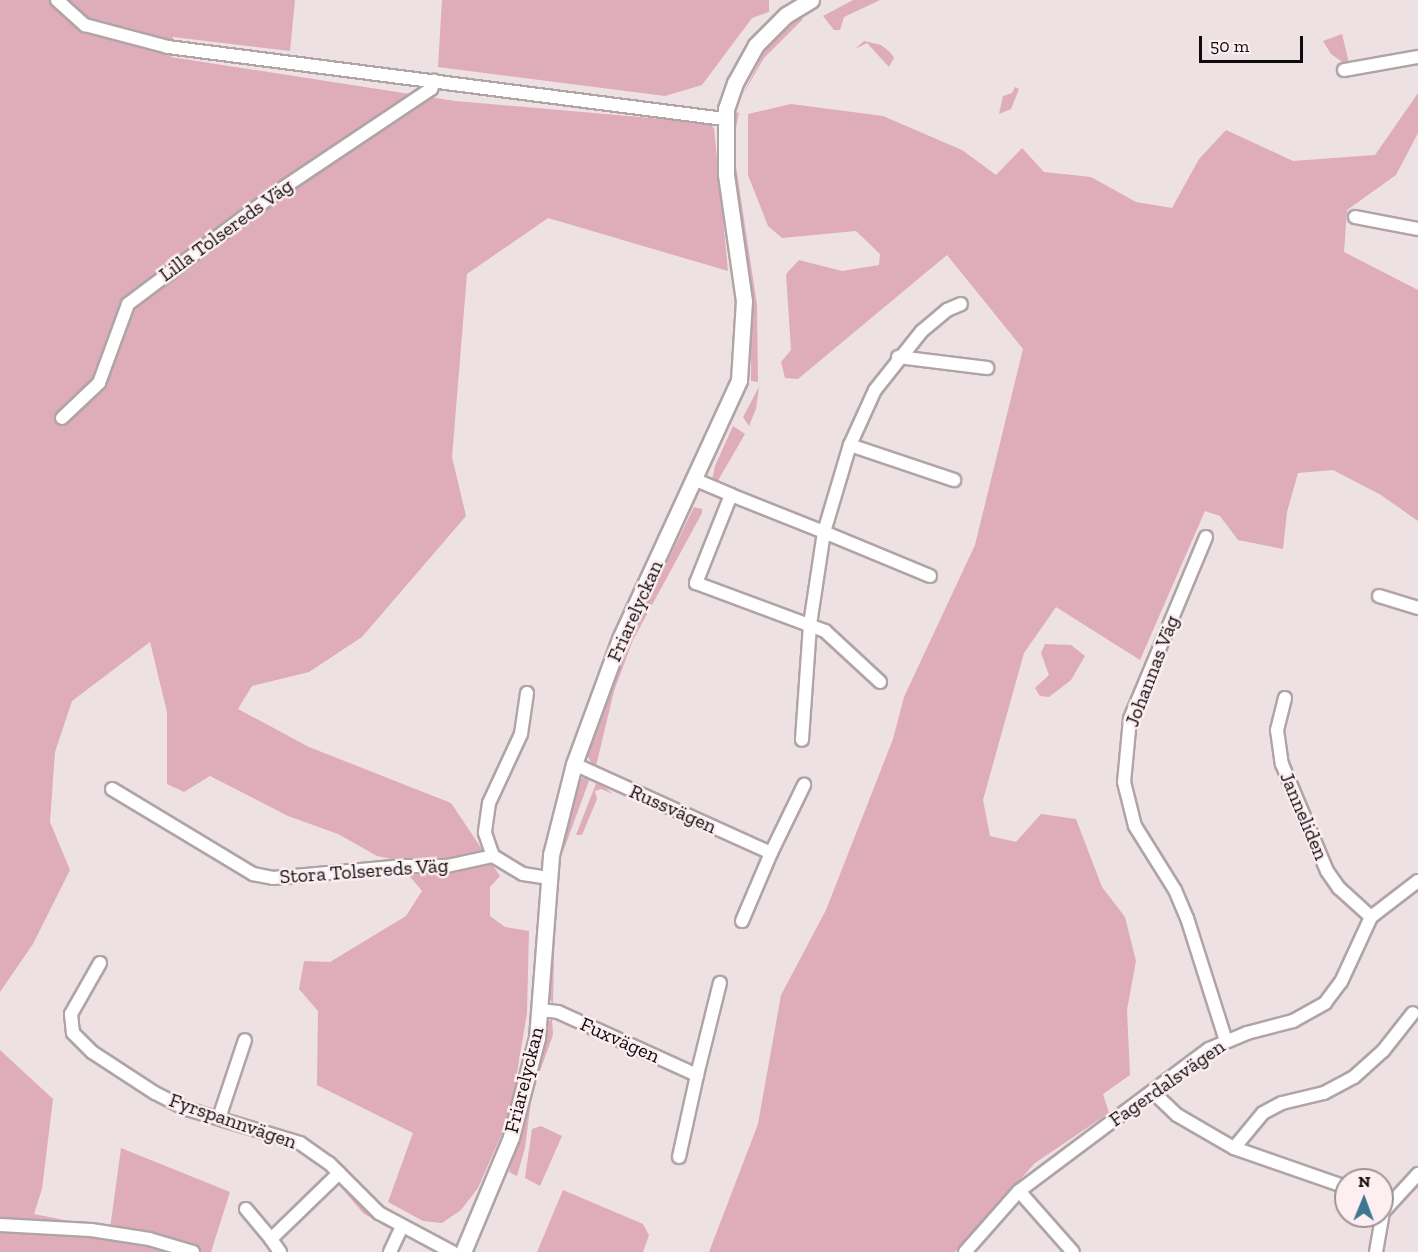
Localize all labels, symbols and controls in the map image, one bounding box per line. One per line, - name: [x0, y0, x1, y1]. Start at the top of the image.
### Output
- scale bar: [1202, 24, 1306, 62]
- text: 50 m: [1210, 35, 1249, 57]
- street label: Lilla Tolsereds Väg: [154, 173, 298, 287]
- street label: Friarelyckan: [602, 557, 668, 665]
- street label: Johannas Väg: [1120, 612, 1184, 730]
- street label: Janneliden: [1275, 768, 1333, 864]
- street label: Russvägen: [626, 779, 720, 839]
- street label: Stora Tolsereds Väg: [278, 853, 450, 889]
- street label: Fuxvägen: [577, 1012, 663, 1068]
- street label: Friarelyckan: [499, 1025, 549, 1135]
- street label: Fagerdalsvägen: [1105, 1034, 1229, 1132]
- street label: Fyrspannvägen: [166, 1088, 300, 1154]
- north arrow: [1334, 1168, 1394, 1228]
- text: N: [1358, 1172, 1371, 1191]

